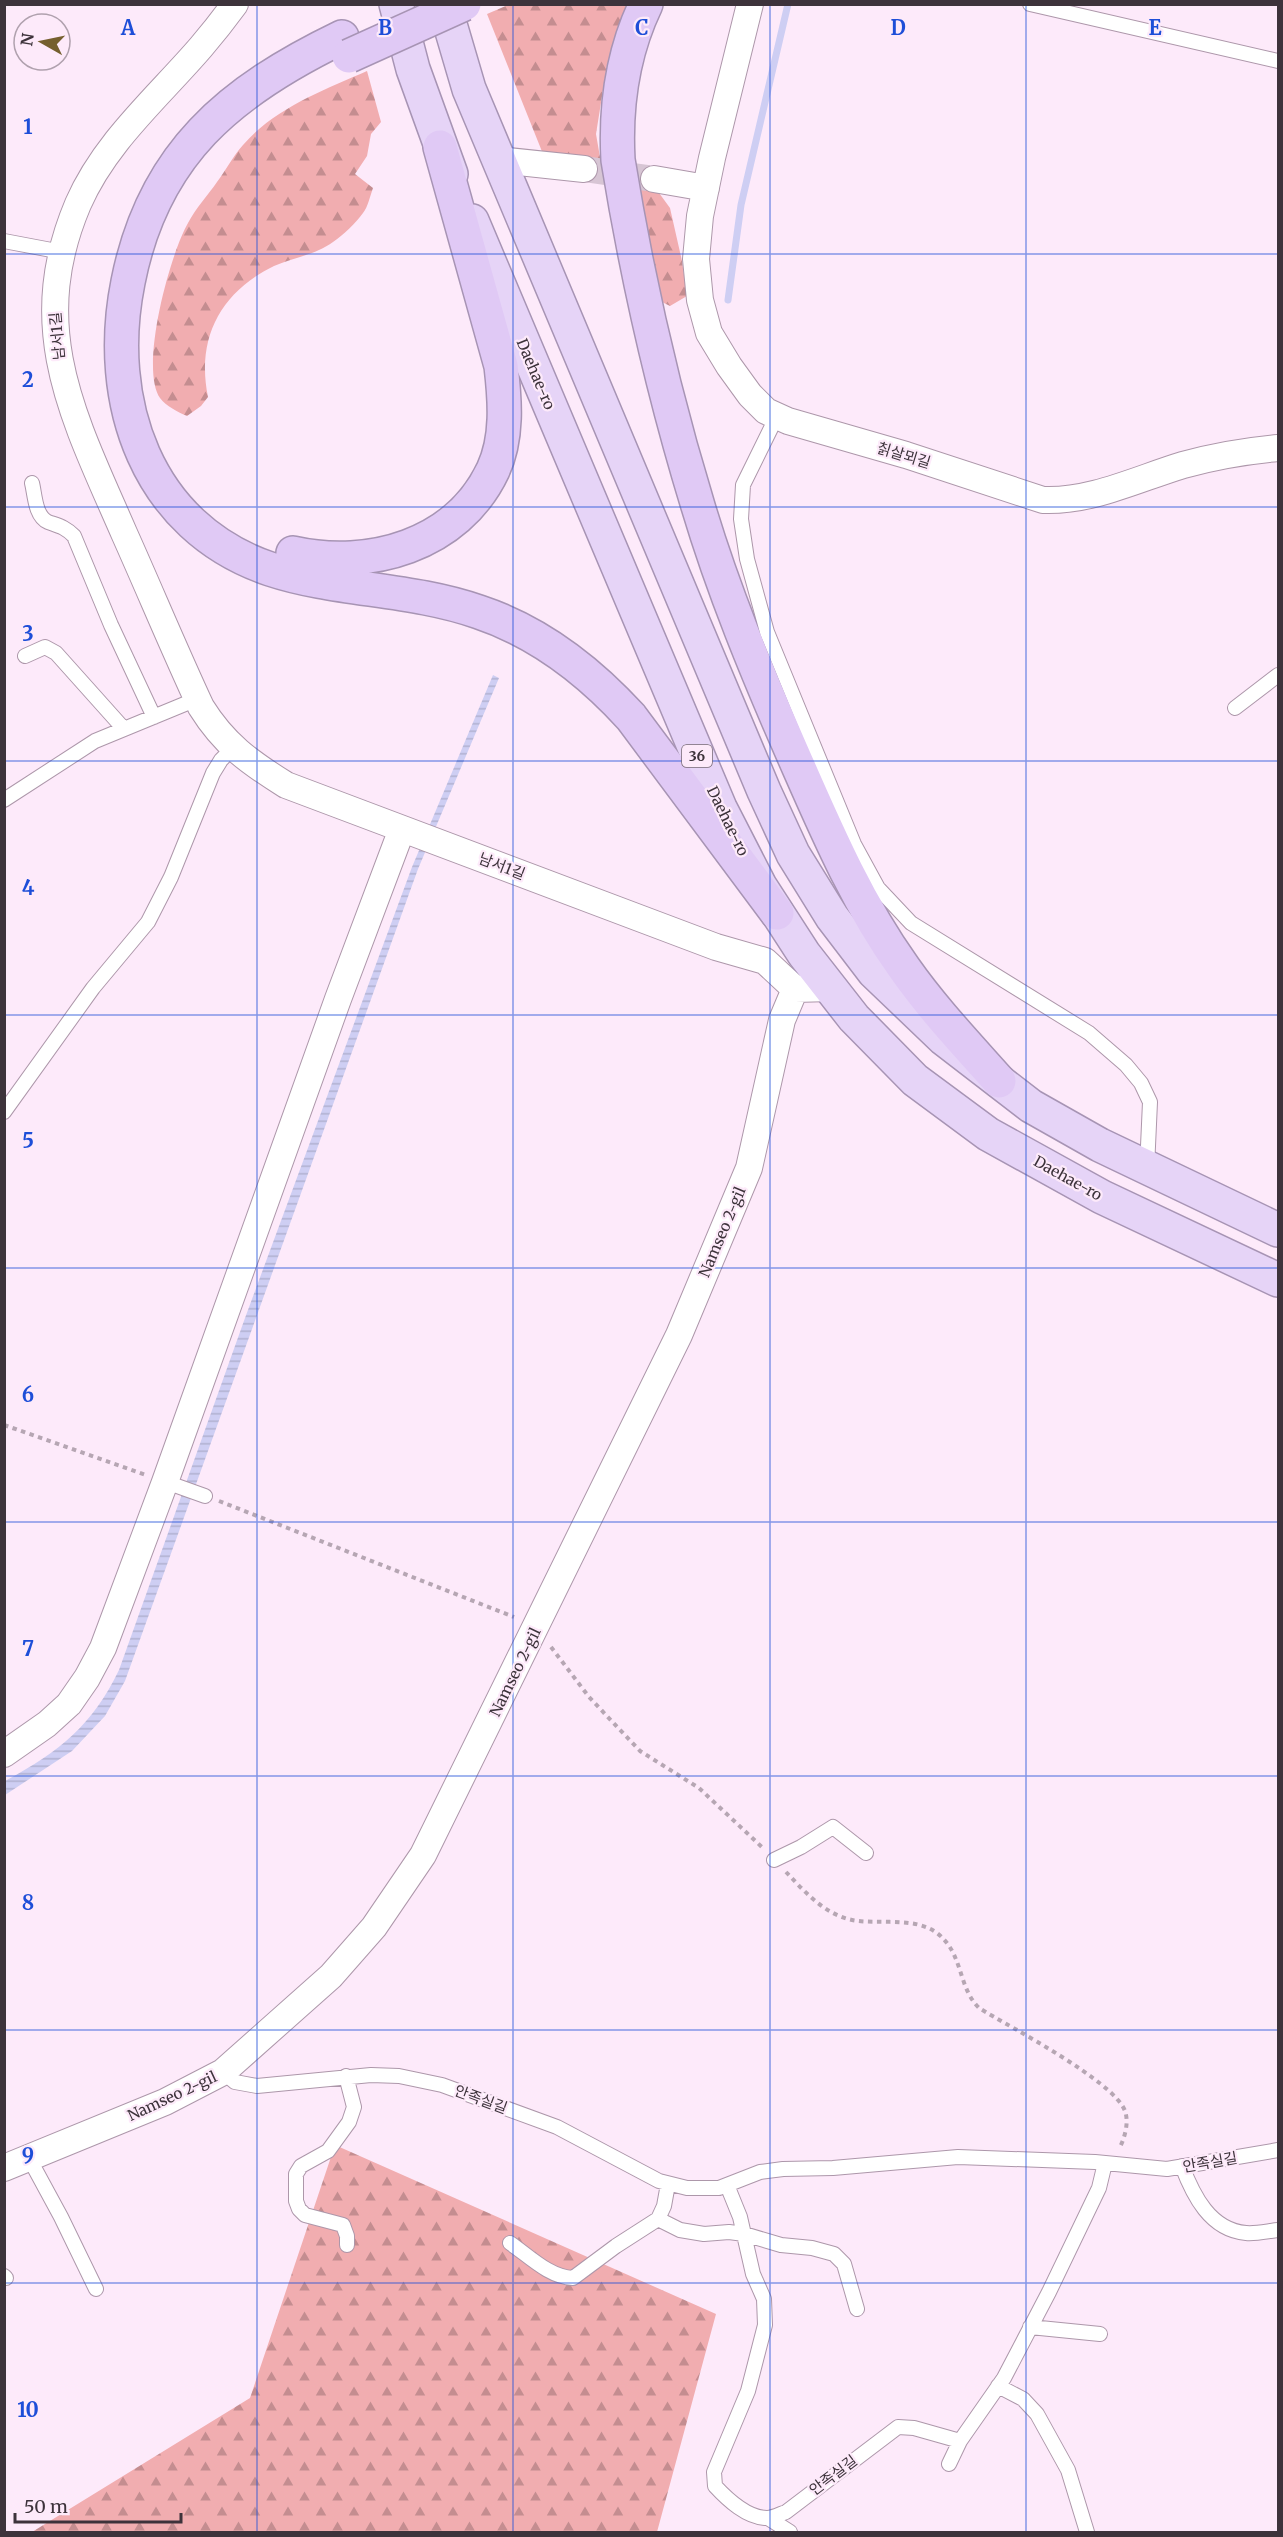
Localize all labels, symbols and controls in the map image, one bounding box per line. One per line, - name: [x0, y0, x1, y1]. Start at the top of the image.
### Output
- north arrow: [12, 12, 72, 72]
- text: A: [120, 15, 136, 40]
- text: B: [378, 15, 392, 40]
- text: C: [635, 15, 649, 40]
- text: D: [890, 15, 906, 40]
- text: E: [1148, 15, 1162, 40]
- text: N: [16, 31, 38, 47]
- text: 1: [23, 114, 33, 139]
- street label: 남서1길: [45, 311, 69, 361]
- street label: Daehae-ro: [513, 336, 560, 413]
- text: 2: [22, 367, 34, 392]
- street label: 칡살뫼길: [875, 438, 933, 472]
- text: 3: [22, 621, 34, 646]
- road number: 36: [682, 745, 712, 767]
- street label: Daehae-ro: [703, 783, 753, 859]
- street label: 남서1길: [476, 848, 528, 884]
- text: 4: [22, 875, 35, 900]
- text: 5: [22, 1128, 34, 1153]
- street label: Daehae-ro: [1031, 1151, 1106, 1205]
- street label: Namseo 2-gil: [694, 1184, 750, 1280]
- text: 6: [22, 1382, 34, 1407]
- street label: Namseo 2-gil: [485, 1624, 545, 1719]
- text: 7: [22, 1636, 34, 1661]
- text: 8: [22, 1890, 34, 1915]
- street label: Namseo 2-gil: [124, 2067, 220, 2125]
- street label: 안족실길: [452, 2081, 510, 2117]
- text: 9: [22, 2143, 34, 2168]
- street label: 안족실길: [1181, 2148, 1239, 2176]
- text: 10: [17, 2397, 39, 2422]
- street label: 안족실길: [805, 2451, 861, 2499]
- scale bar: [15, 2486, 182, 2524]
- text: 50 m: [24, 2495, 68, 2518]

